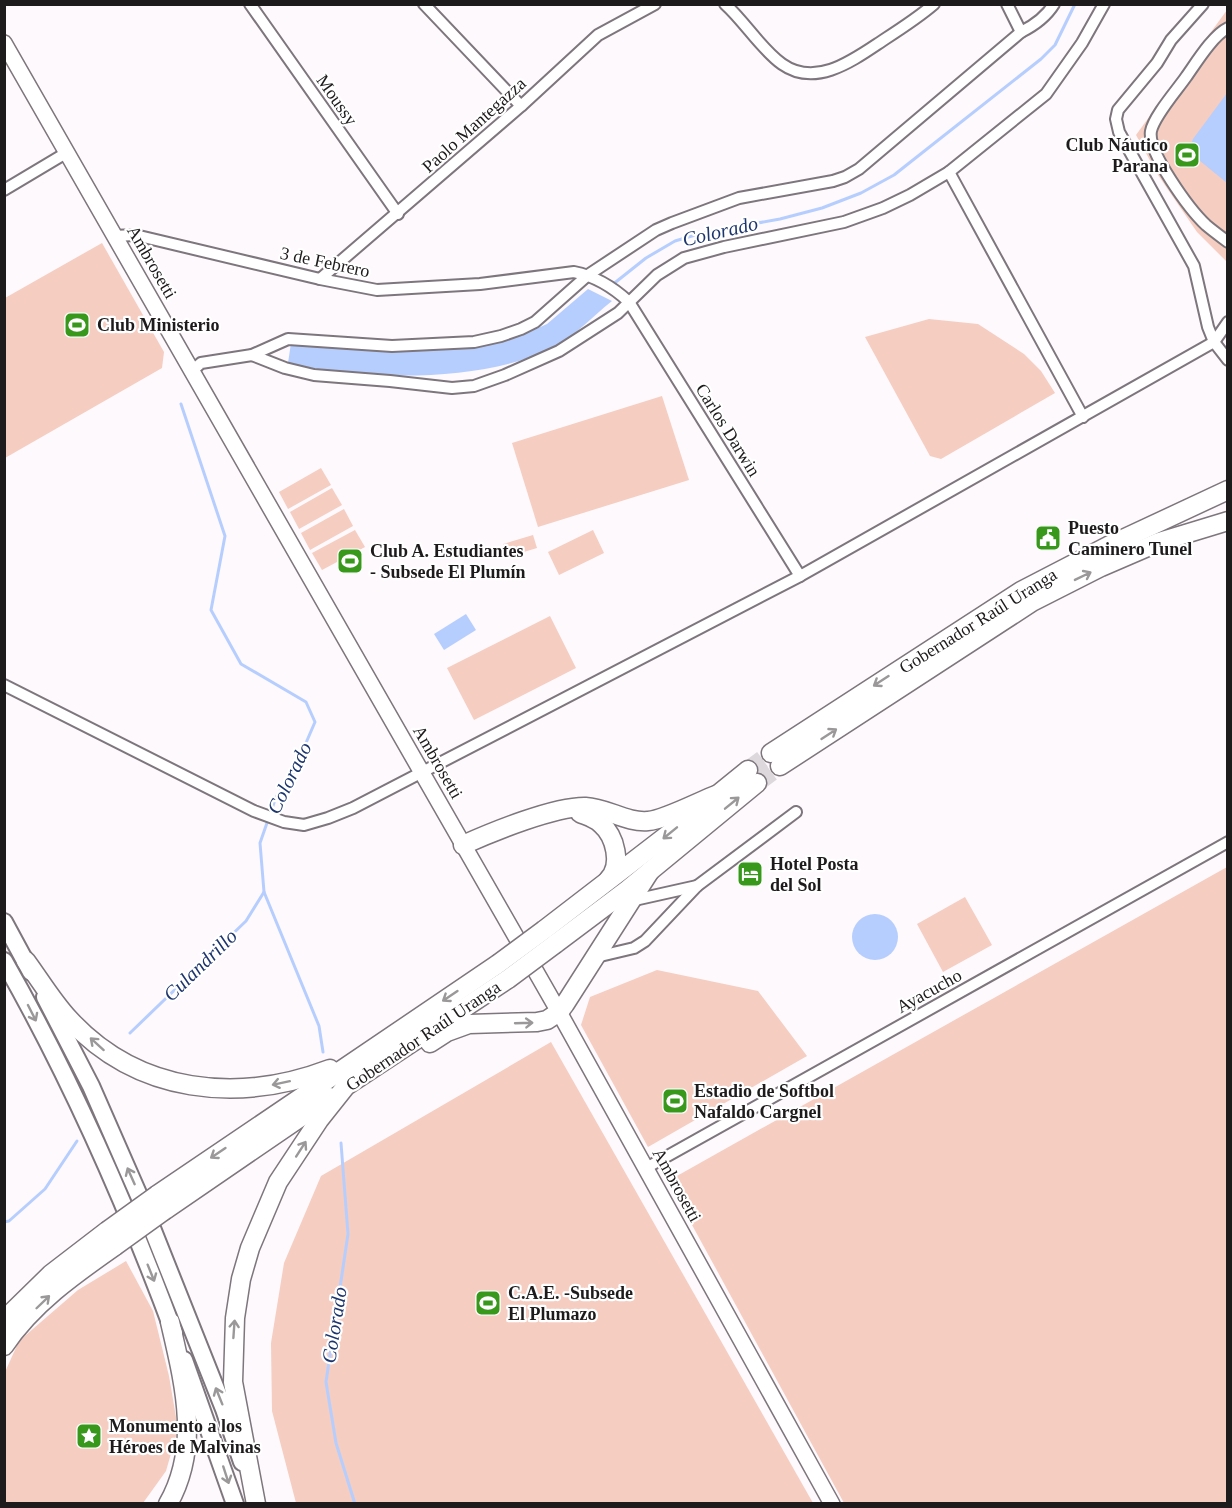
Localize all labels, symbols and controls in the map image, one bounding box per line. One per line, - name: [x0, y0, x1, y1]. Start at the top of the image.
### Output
- street label: Moussy: [312, 71, 362, 129]
- street label: Paolo Mantegazza: [418, 73, 530, 177]
- place label: Club Náutico Parana: [1065, 135, 1168, 176]
- sports icon: Club Náutico Parana: [1172, 140, 1202, 170]
- water label: Colorado: [680, 212, 760, 250]
- street label: Ambrosetti: [123, 222, 181, 302]
- street label: 3 de Febrero: [278, 243, 372, 281]
- sports icon: Club Ministerio: [62, 310, 92, 340]
- place label: Club Ministerio: [97, 315, 220, 335]
- street label: Carlos Darwin: [692, 380, 764, 480]
- place label: Puesto Caminero Tunel: [1068, 518, 1192, 559]
- public building icon: Puesto Caminero Tunel: [1033, 523, 1063, 553]
- place label: Club A. Estudiantes - Subsede El Plumín: [370, 541, 526, 582]
- sports icon: Club A. Estudiantes - Subsede El Plumín: [335, 546, 365, 576]
- street label: Gobernador Raúl Uranga: [896, 564, 1060, 678]
- one-way arrow: [1074, 569, 1092, 581]
- one-way arrow: [873, 675, 890, 688]
- street label: Ambrosetti: [409, 722, 467, 802]
- one-way arrow: [820, 728, 837, 740]
- water label: Colorado: [262, 739, 316, 817]
- one-way arrow: [724, 797, 740, 810]
- one-way arrow: [662, 827, 678, 840]
- place label: Hotel Posta del Sol: [770, 854, 858, 895]
- hotel icon: Hotel Posta del Sol: [735, 859, 765, 889]
- water label: Culandrillo: [159, 925, 241, 1005]
- street label: Ayacucho: [893, 965, 965, 1017]
- street label: Gobernador Raúl Uranga: [342, 977, 504, 1095]
- one-way arrow: [442, 990, 458, 1002]
- one-way arrow: [26, 1003, 38, 1021]
- one-way arrow: [514, 1017, 534, 1028]
- one-way arrow: [90, 1037, 105, 1051]
- one-way arrow: [272, 1078, 291, 1090]
- place label: Estadio de Softbol Nafaldo Cargnel: [694, 1081, 834, 1122]
- sports icon: Estadio de Softbol Nafaldo Cargnel: [660, 1086, 690, 1116]
- one-way arrow: [294, 1140, 307, 1157]
- street label: Ambrosetti: [649, 1145, 705, 1225]
- one-way arrow: [210, 1146, 227, 1159]
- one-way arrow: [124, 1168, 136, 1186]
- one-way arrow: [146, 1263, 157, 1281]
- place label: C.A.E. -Subsede El Plumazo: [508, 1283, 633, 1324]
- water label: Colorado: [317, 1285, 351, 1365]
- sports icon: C.A.E. -Subsede El Plumazo: [473, 1288, 503, 1318]
- one-way arrow: [36, 1295, 51, 1309]
- one-way arrow: [229, 1320, 240, 1340]
- one-way arrow: [212, 1388, 223, 1406]
- place label: Monumento a los Héroes de Malvinas: [109, 1416, 261, 1457]
- place icon: Monumento a los Héroes de Malvinas: [74, 1421, 104, 1451]
- one-way arrow: [221, 1465, 232, 1484]

